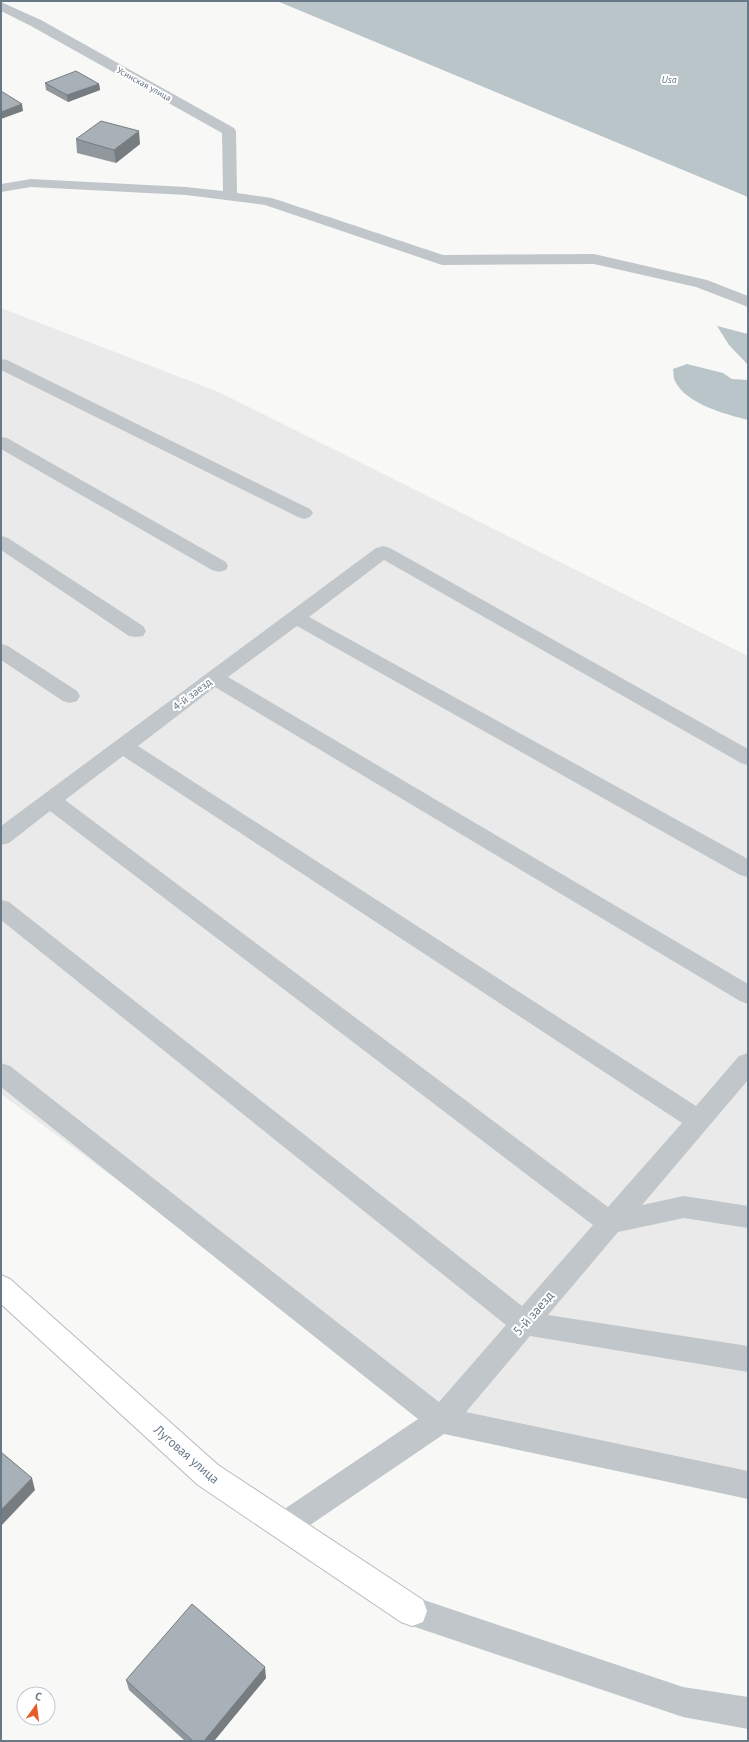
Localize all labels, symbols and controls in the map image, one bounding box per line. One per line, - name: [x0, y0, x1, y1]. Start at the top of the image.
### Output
- street label: Усинская улица: [115, 64, 173, 103]
- water label: Usa: [661, 73, 677, 86]
- street label: 4-й заезд: [170, 675, 214, 713]
- street label: 5-й заезд: [509, 1287, 557, 1339]
- street label: Луговая улица: [150, 1421, 223, 1487]
- north arrow: [16, 1686, 56, 1726]
- text: С: [34, 1689, 43, 1704]

